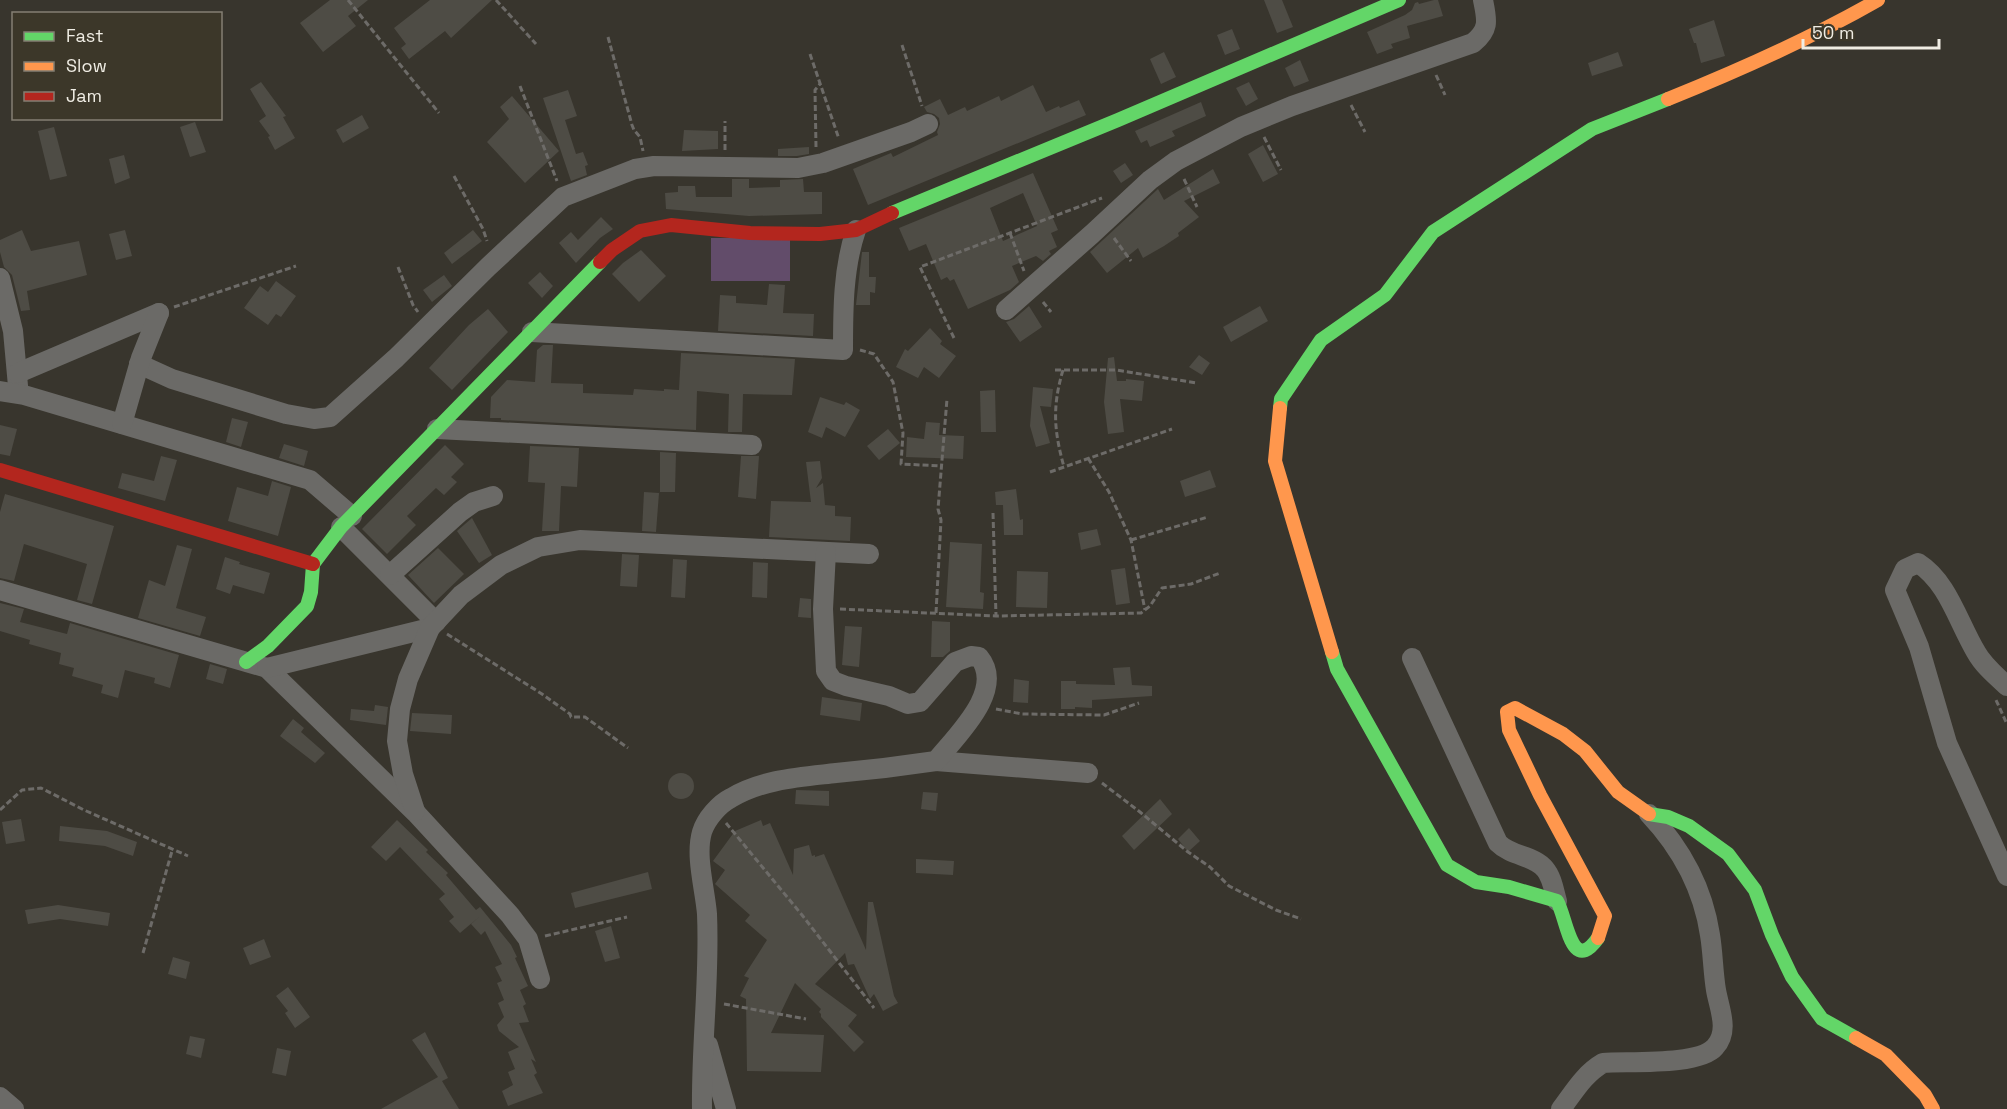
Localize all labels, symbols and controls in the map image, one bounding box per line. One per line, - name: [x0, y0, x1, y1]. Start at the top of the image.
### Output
- legend: [12, 12, 222, 120]
- scale bar: [1803, 12, 1940, 50]
- text: 50 m: [1812, 21, 1854, 44]
- text: Fast: [66, 24, 103, 47]
- text: Slow: [66, 54, 107, 77]
- text: Jam: [66, 84, 102, 107]

